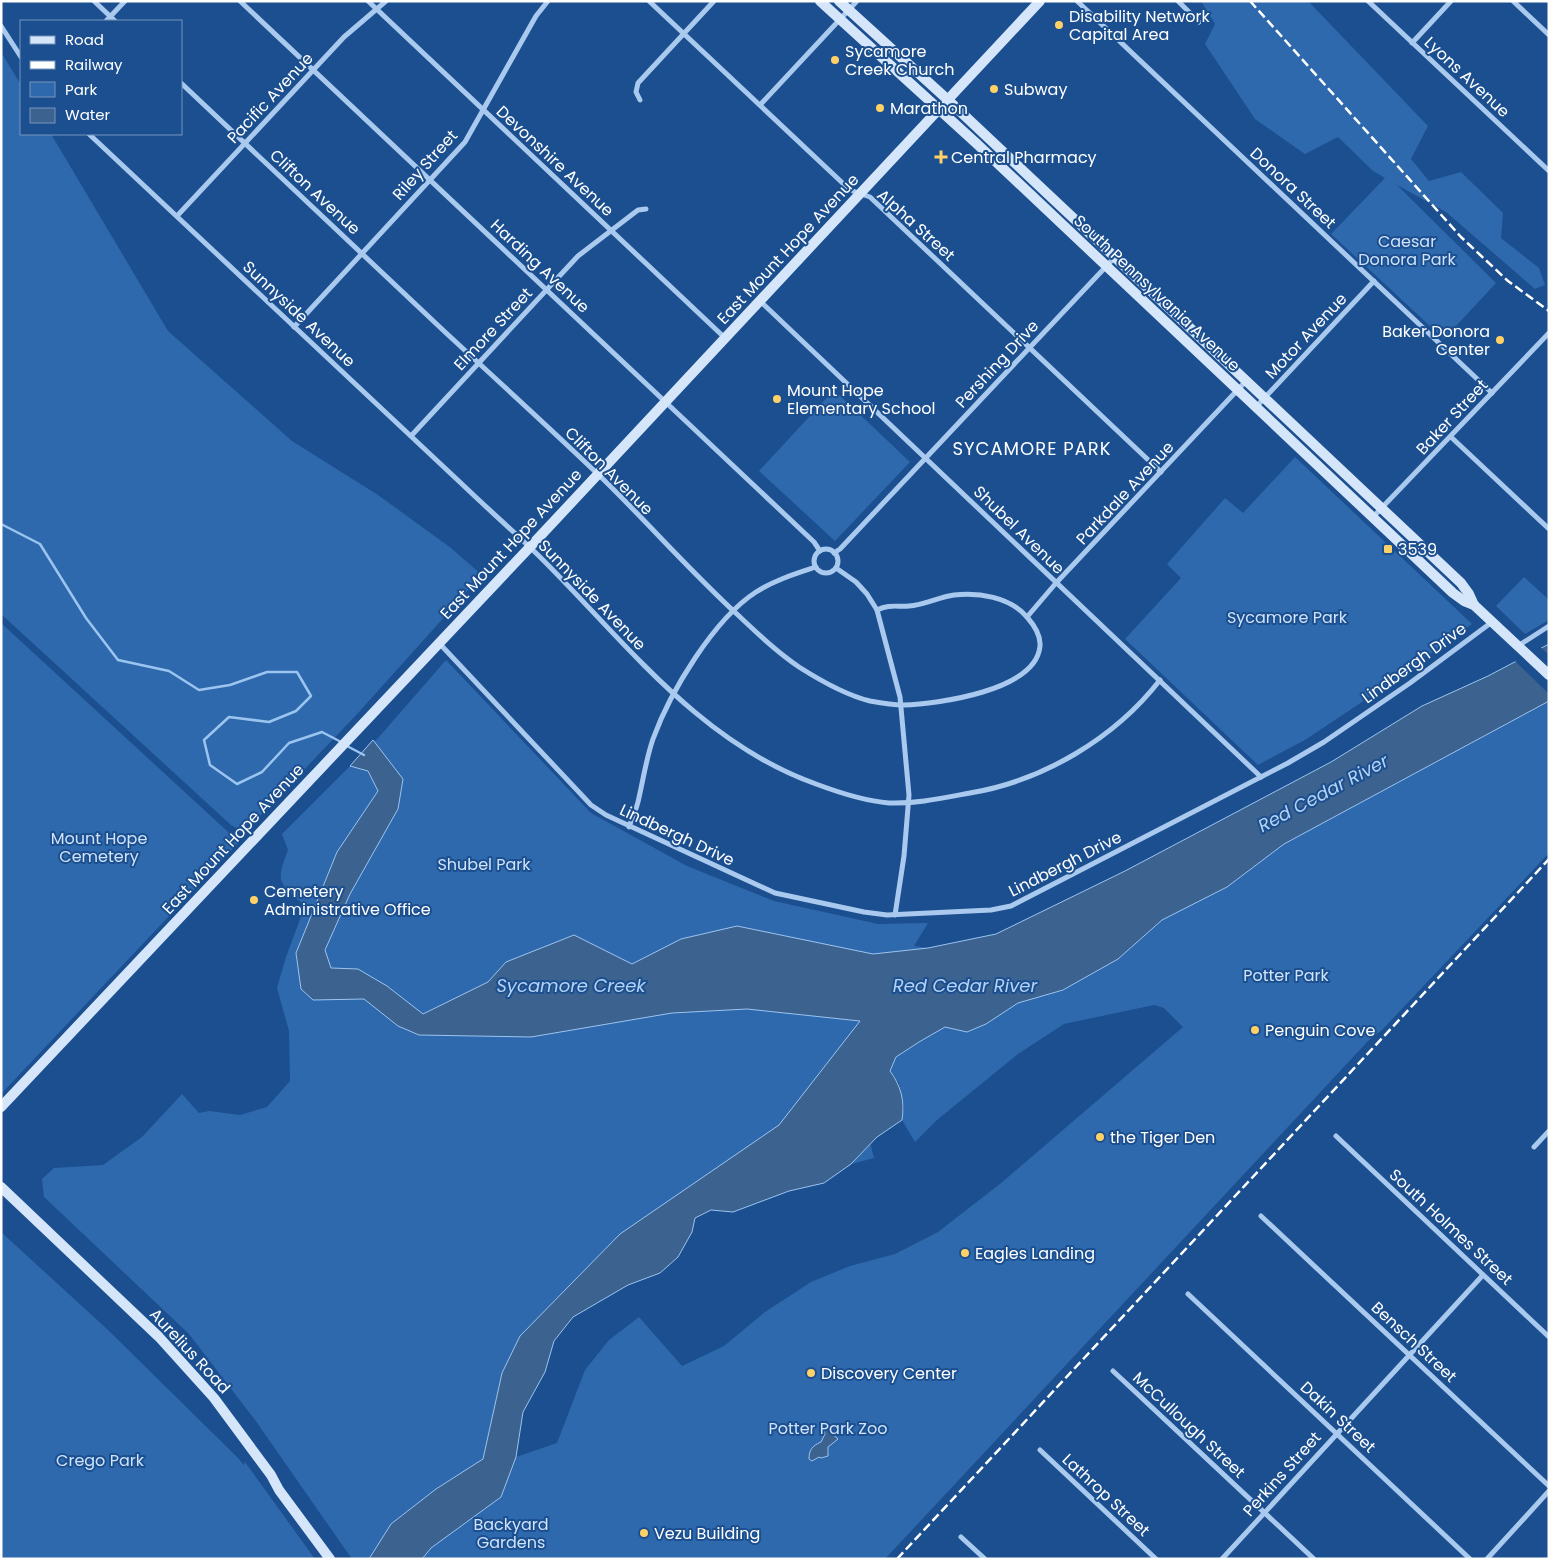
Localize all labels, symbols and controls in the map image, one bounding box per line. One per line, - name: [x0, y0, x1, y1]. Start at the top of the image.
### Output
- place label: Disability Network Capital Area: [1069, 5, 1210, 46]
- marker: Disability Network Capital Area: [1053, 19, 1065, 31]
- legend: [20, 20, 182, 135]
- text: Road: [65, 29, 104, 50]
- street label: Lyons Avenue: [1419, 31, 1515, 123]
- place label: Sycamore Creek Church: [845, 40, 954, 81]
- street label: Pacific Avenue: [222, 47, 318, 149]
- text: Railway: [65, 54, 123, 75]
- marker: Sycamore Creek Church: [829, 54, 841, 66]
- place label: Subway: [1004, 78, 1067, 101]
- text: Park: [65, 79, 97, 100]
- marker: Subway: [988, 83, 1000, 95]
- place label: Marathon: [890, 97, 968, 120]
- street label: Devonshire Avenue: [491, 100, 619, 222]
- marker: Marathon: [874, 102, 886, 114]
- text: Water: [65, 104, 111, 125]
- street label: Riley Street: [387, 125, 463, 205]
- street label: Donora Street: [1245, 142, 1341, 234]
- street label: Clifton Avenue: [265, 144, 365, 240]
- place label: Central Pharmacy: [951, 146, 1097, 169]
- marker: Central Pharmacy: [935, 151, 947, 163]
- street label: East Mount Hope Avenue: [712, 169, 864, 329]
- street label: Alpha Street: [872, 184, 960, 266]
- street label: South Pennsylvania Avenue: [1069, 209, 1245, 377]
- street label: Harding Avenue: [485, 214, 595, 318]
- park label: Caesar Donora Park: [1358, 230, 1456, 271]
- street label: Sunnyside Avenue: [238, 256, 360, 372]
- street label: Elmore Street: [448, 282, 538, 376]
- street label: Motor Avenue: [1260, 288, 1352, 384]
- street label: Pershing Drive: [950, 315, 1044, 413]
- place label: Baker Donora Center: [1382, 320, 1490, 361]
- marker: Baker Donora Center: [1494, 334, 1506, 346]
- street label: Baker Street: [1411, 374, 1493, 460]
- place label: Mount Hope Elementary School: [787, 379, 935, 420]
- marker: Mount Hope Elementary School: [771, 393, 783, 405]
- street label: Clifton Avenue: [560, 422, 658, 520]
- district label: SYCAMORE PARK: [952, 436, 1112, 461]
- street label: Parkdale Avenue: [1071, 436, 1179, 550]
- street label: East Mount Hope Avenue: [435, 464, 587, 624]
- street label: Shubel Avenue: [968, 480, 1070, 580]
- street label: Sunnyside Avenue: [533, 534, 651, 656]
- place label: 3539: [1398, 538, 1437, 561]
- marker: 3539: [1382, 543, 1394, 555]
- park label: Sycamore Park: [1227, 606, 1348, 629]
- street label: Lindbergh Drive: [1357, 617, 1471, 709]
- water label: Red Cedar River: [1253, 747, 1394, 838]
- street label: East Mount Hope Avenue: [157, 759, 309, 919]
- street label: Lindbergh Drive: [616, 798, 738, 872]
- street label: Lindbergh Drive: [1005, 826, 1126, 902]
- park label: Mount Hope Cemetery: [51, 827, 147, 868]
- park label: Shubel Park: [437, 853, 531, 876]
- place label: Cemetery Administrative Office: [264, 880, 431, 921]
- marker: Cemetery Administrative Office: [248, 894, 260, 906]
- park label: Potter Park: [1243, 964, 1330, 987]
- water label: Sycamore Creek: [496, 973, 646, 998]
- water label: Red Cedar River: [893, 973, 1039, 998]
- place label: Penguin Cove: [1265, 1019, 1375, 1042]
- marker: Penguin Cove: [1249, 1024, 1261, 1036]
- place label: the Tiger Den: [1110, 1126, 1215, 1149]
- marker: the Tiger Den: [1094, 1131, 1106, 1143]
- street label: South Holmes Street: [1384, 1164, 1518, 1291]
- place label: Eagles Landing: [975, 1242, 1095, 1265]
- marker: Eagles Landing: [959, 1247, 971, 1259]
- street label: Bensch Street: [1366, 1296, 1462, 1388]
- street label: Aurelius Road: [144, 1303, 236, 1399]
- place label: Discovery Center: [821, 1362, 957, 1385]
- marker: Discovery Center: [805, 1367, 817, 1379]
- street label: McCullough Street: [1128, 1367, 1251, 1484]
- street label: Dakin Street: [1295, 1376, 1381, 1458]
- park label: Potter Park Zoo: [768, 1417, 888, 1440]
- street label: Perkins Street: [1238, 1426, 1326, 1521]
- street label: Lathrop Street: [1057, 1448, 1155, 1542]
- park label: Crego Park: [56, 1449, 145, 1472]
- park label: Backyard Gardens: [473, 1513, 549, 1554]
- place label: Vezu Building: [654, 1522, 760, 1545]
- marker: Vezu Building: [638, 1527, 650, 1539]

